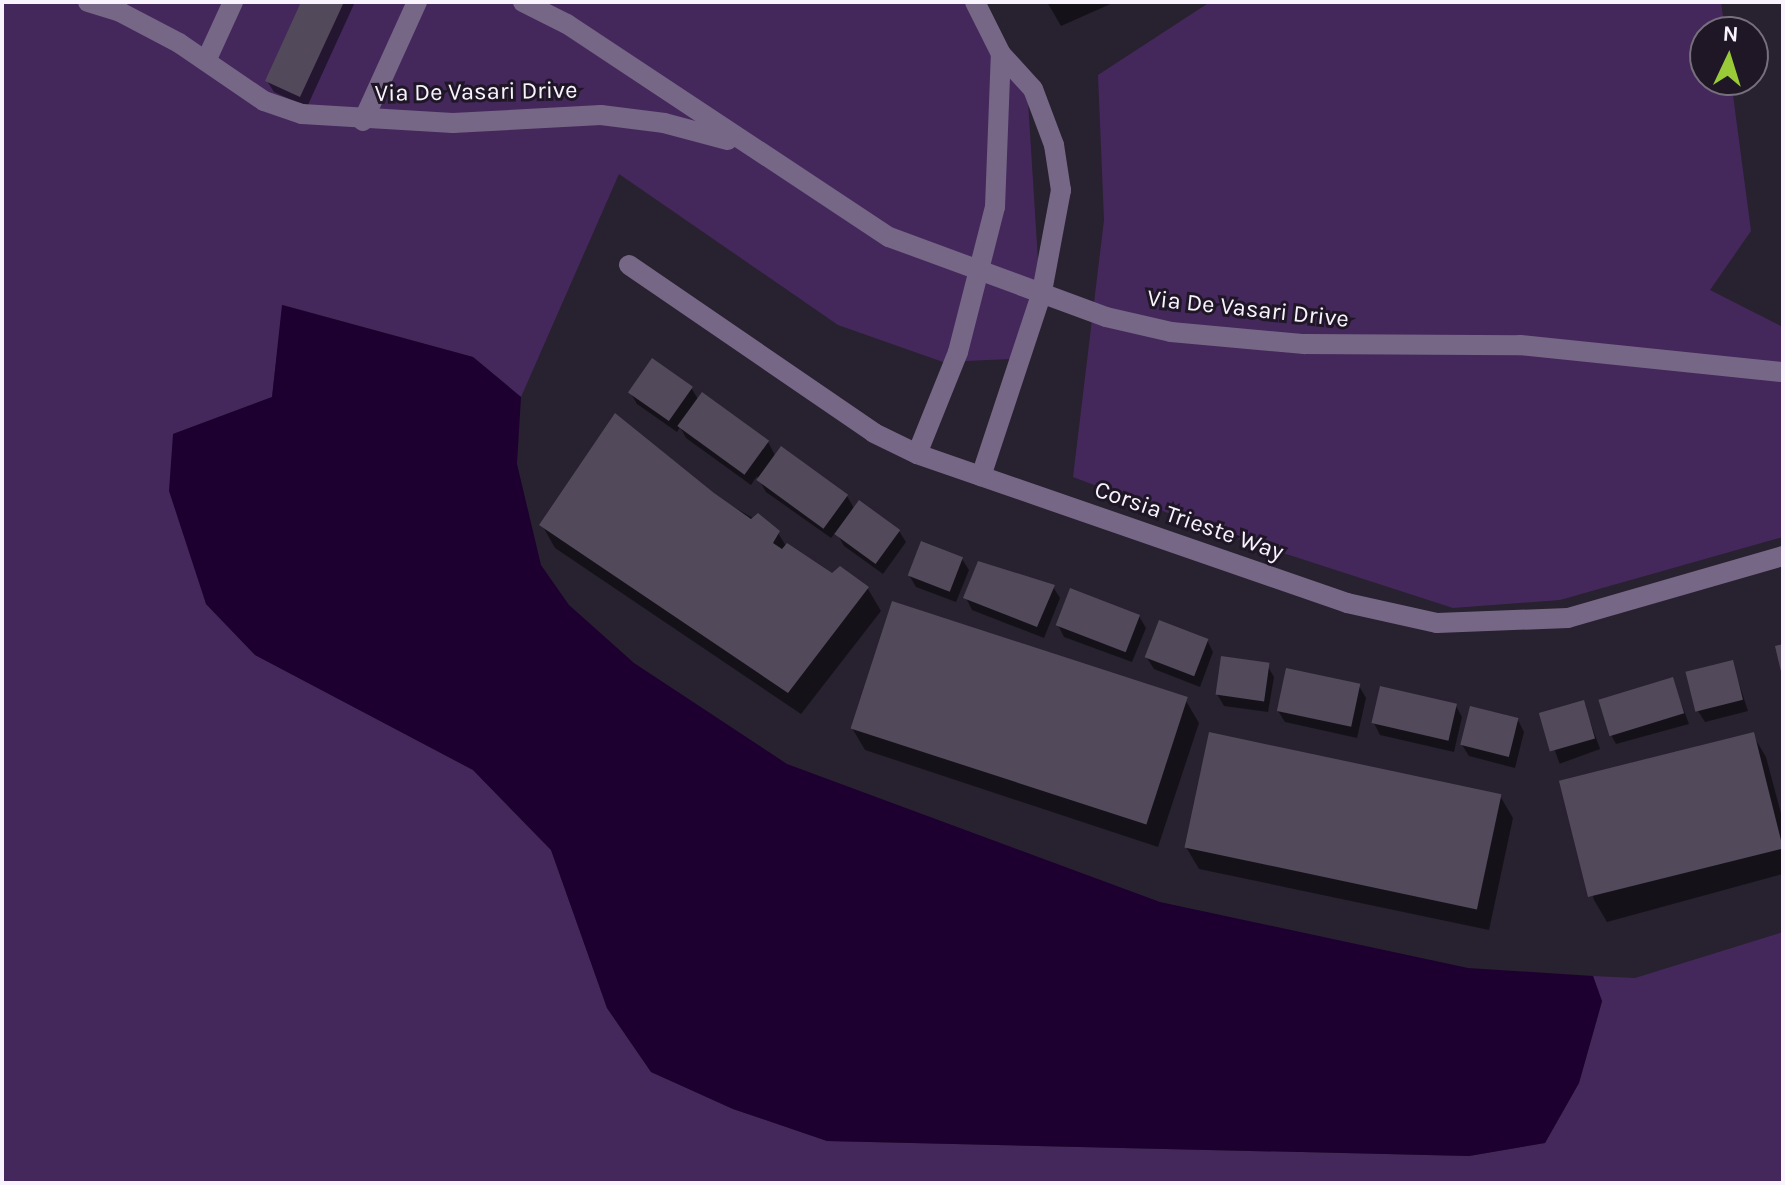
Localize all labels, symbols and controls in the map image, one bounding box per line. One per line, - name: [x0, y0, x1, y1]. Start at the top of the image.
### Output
- north arrow: [1689, 16, 1769, 96]
- text: N: [1722, 21, 1739, 48]
- street label: Via De Vasari Drive: [374, 76, 578, 108]
- street label: Via De Vasari Drive: [1146, 284, 1350, 334]
- street label: Corsia Trieste Way: [1091, 475, 1287, 567]

